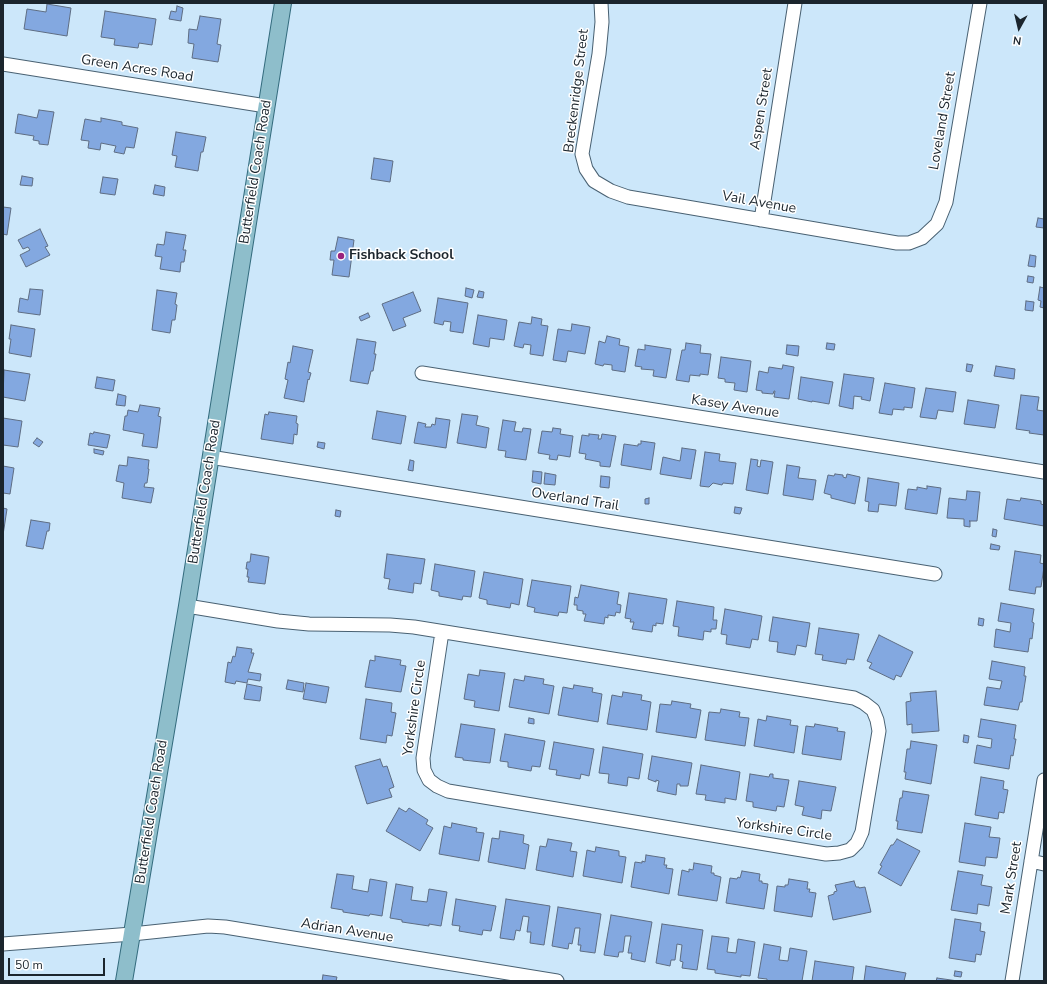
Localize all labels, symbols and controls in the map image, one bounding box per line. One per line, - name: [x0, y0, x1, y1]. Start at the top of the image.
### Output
- north arrow: [999, 8, 1039, 48]
- street label: Breckenridge Street: [561, 28, 593, 154]
- text: N: [1012, 32, 1022, 48]
- street label: Green Acres Road: [80, 52, 194, 86]
- street label: Aspen Street: [747, 67, 777, 151]
- street label: Loveland Street: [926, 71, 960, 171]
- street label: Butterfield Coach Road: [236, 99, 276, 245]
- street label: Vail Avenue: [721, 188, 797, 218]
- place label: Fishback School: [349, 248, 454, 264]
- marker: Fishback School: [336, 251, 346, 261]
- street label: Kasey Avenue: [690, 392, 780, 422]
- street label: Butterfield Coach Road: [185, 419, 225, 565]
- street label: Overland Trail: [530, 485, 620, 515]
- street label: Yorkshire Circle: [400, 659, 430, 757]
- street label: Butterfield Coach Road: [132, 739, 172, 885]
- street label: Yorkshire Circle: [735, 815, 833, 845]
- street label: Mark Street: [998, 841, 1026, 915]
- street label: Adrian Avenue: [300, 915, 394, 947]
- scale bar: [10, 950, 107, 976]
- text: 50 m: [15, 957, 43, 973]

